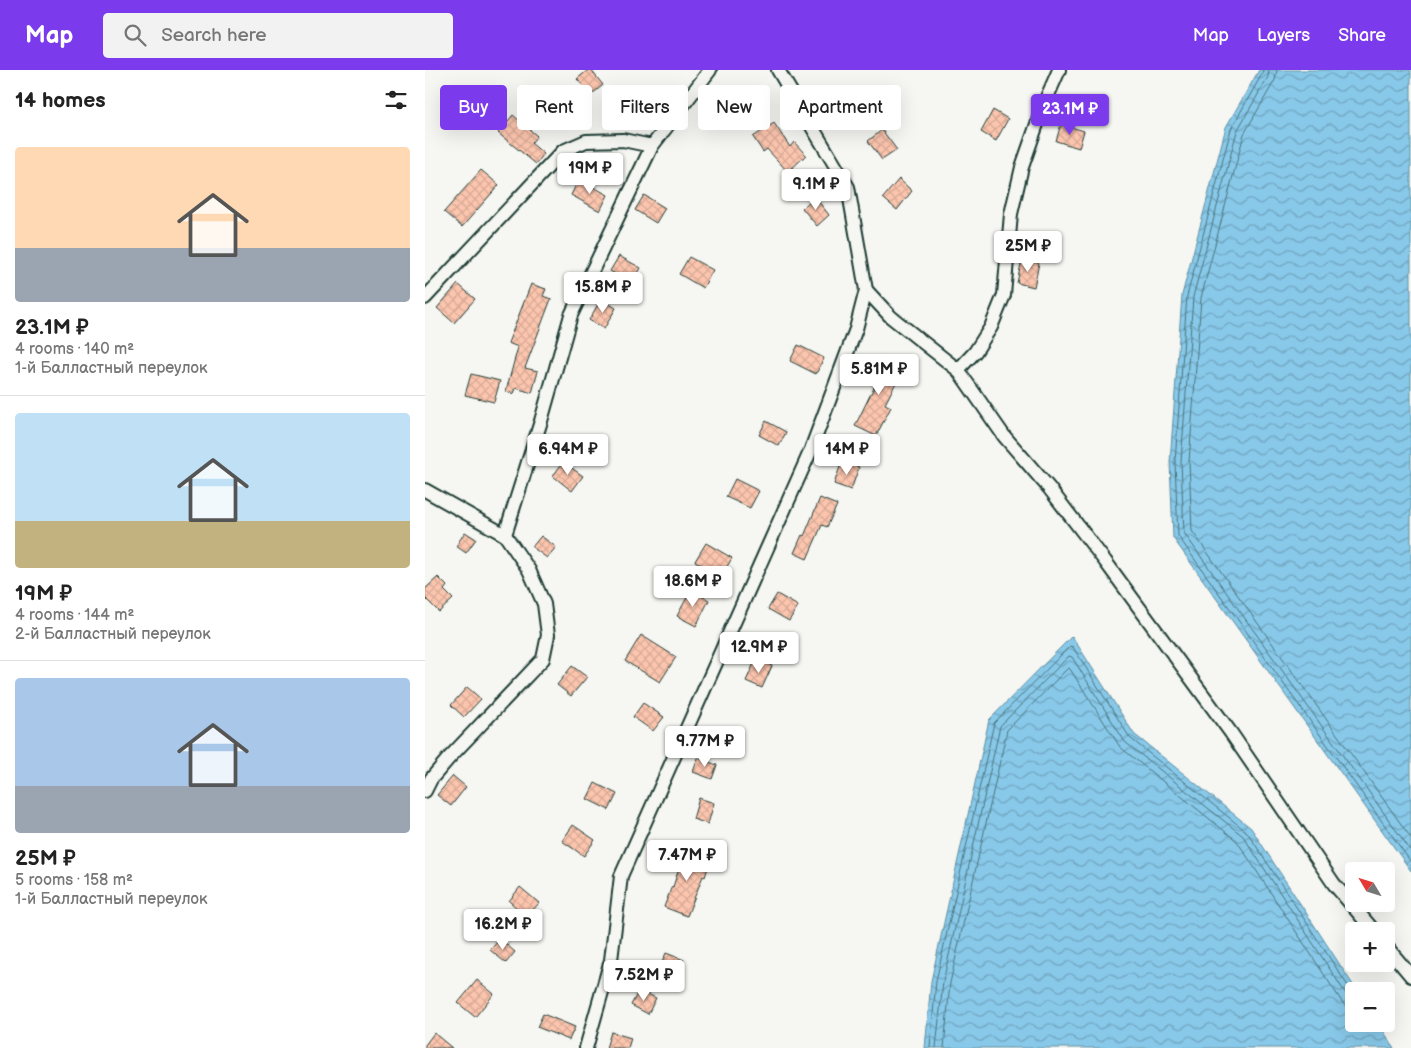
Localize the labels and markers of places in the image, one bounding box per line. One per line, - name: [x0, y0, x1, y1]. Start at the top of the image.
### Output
- pin: 23.1M ₽: [1024, 93, 1116, 136]
- pin: 19M ₽: [555, 152, 625, 195]
- pin: 9.1M ₽: [775, 168, 857, 211]
- pin: 25M ₽: [993, 230, 1063, 273]
- pin: 15.8M ₽: [557, 272, 649, 314]
- pin: 5.81M ₽: [833, 354, 925, 396]
- pin: 6.94M ₽: [522, 434, 614, 476]
- pin: 14M ₽: [812, 434, 882, 476]
- pin: 18.6M ₽: [647, 566, 739, 608]
- pin: 12.9M ₽: [713, 632, 805, 674]
- pin: 9.77M ₽: [659, 726, 751, 768]
- pin: 7.47M ₽: [641, 840, 733, 882]
- pin: 16.2M ₽: [457, 908, 549, 951]
- pin: 7.52M ₽: [598, 960, 690, 1002]

